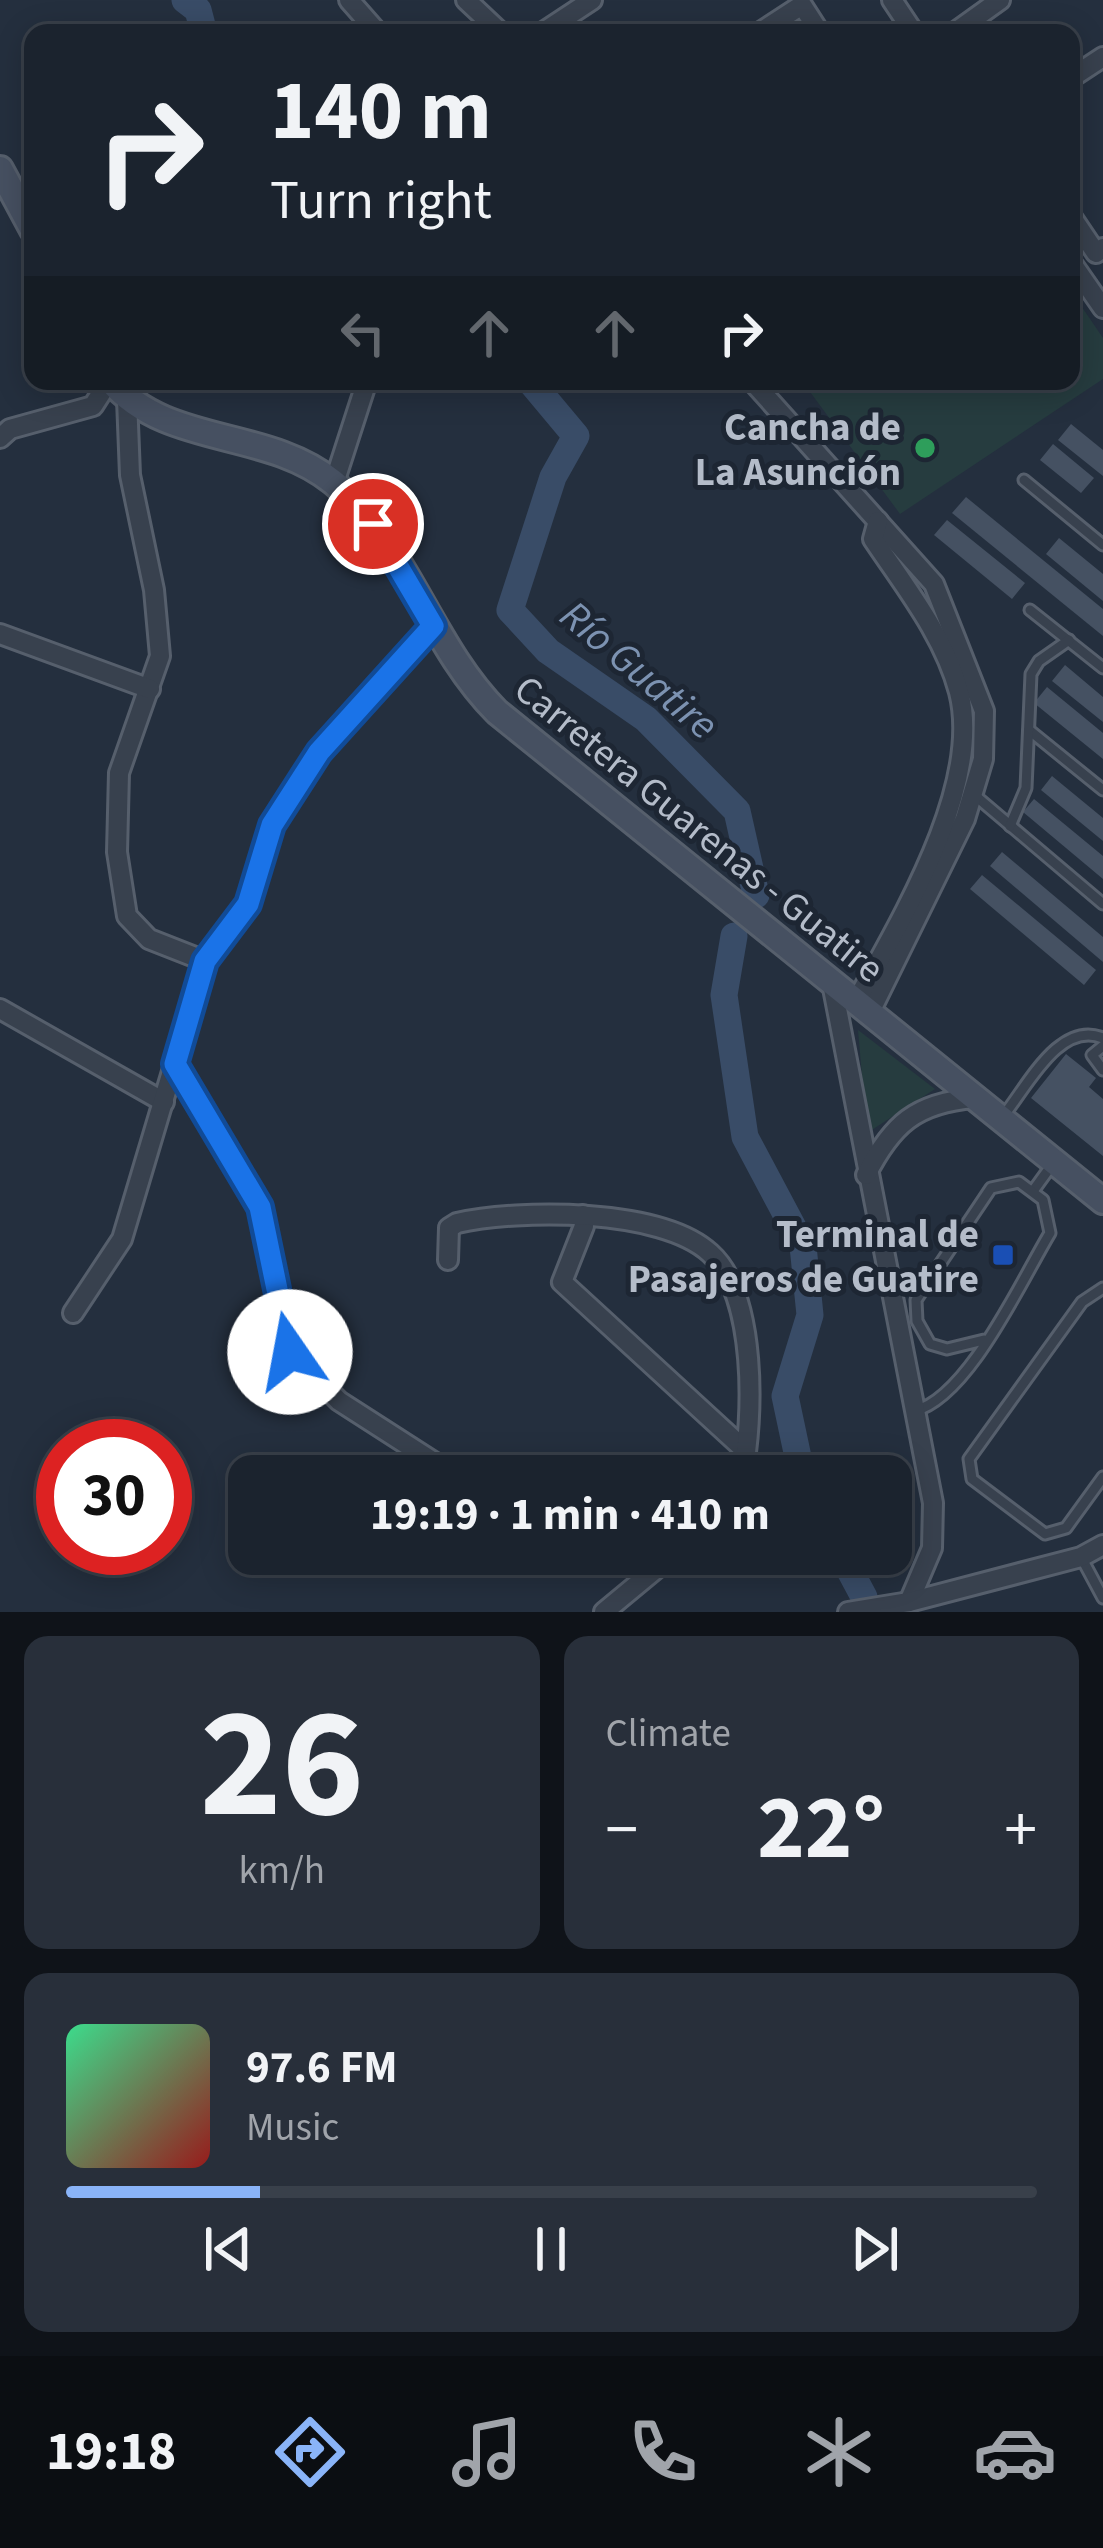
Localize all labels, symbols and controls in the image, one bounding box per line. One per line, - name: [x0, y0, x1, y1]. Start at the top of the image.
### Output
- text: 140 m: [270, 52, 492, 172]
- icon: right: [72, 72, 228, 228]
- text: Turn right: [270, 163, 492, 240]
- icon: left: [330, 300, 396, 366]
- icon: ahead: [456, 300, 522, 366]
- icon: ahead: [582, 300, 648, 366]
- icon: right: [708, 300, 774, 366]
- place label: Cancha de La Asunción: [695, 400, 901, 501]
- marker: Cancha de La Asunción: [912, 435, 938, 461]
- pin: [322, 473, 424, 575]
- icon: arrive: [340, 491, 406, 557]
- water label: Río Guatire: [547, 586, 731, 755]
- street label: Carretera Guarenas - Guatire: [502, 662, 896, 997]
- place label: Terminal de Pasajeros de Guatire: [628, 1207, 979, 1308]
- marker: Terminal de Pasajeros de Guatire: [990, 1242, 1016, 1268]
- position arrow: [227, 1289, 353, 1415]
- speed limit sign: 30: [36, 1419, 192, 1575]
- text: 19:19 · 1 min · 410 m: [370, 1483, 770, 1547]
- text: 26: [199, 1654, 364, 1876]
- text: Climate: [606, 1706, 731, 1762]
- text: 22°: [757, 1765, 885, 1893]
- text: −: [606, 1783, 638, 1877]
- text: +: [1004, 1783, 1037, 1877]
- text: km/h: [238, 1843, 325, 1899]
- text: 97.6 FM: [246, 2036, 398, 2100]
- text: Music: [246, 2100, 339, 2156]
- icon: previous: [195, 2216, 261, 2282]
- icon: pause: [518, 2216, 584, 2282]
- icon: next: [842, 2216, 908, 2282]
- icon: directions: [268, 2410, 352, 2494]
- icon: music: [445, 2410, 529, 2494]
- icon: phone: [621, 2410, 705, 2494]
- icon: climate: [797, 2410, 881, 2494]
- icon: car: [973, 2410, 1057, 2494]
- text: 19:18: [46, 2414, 176, 2491]

